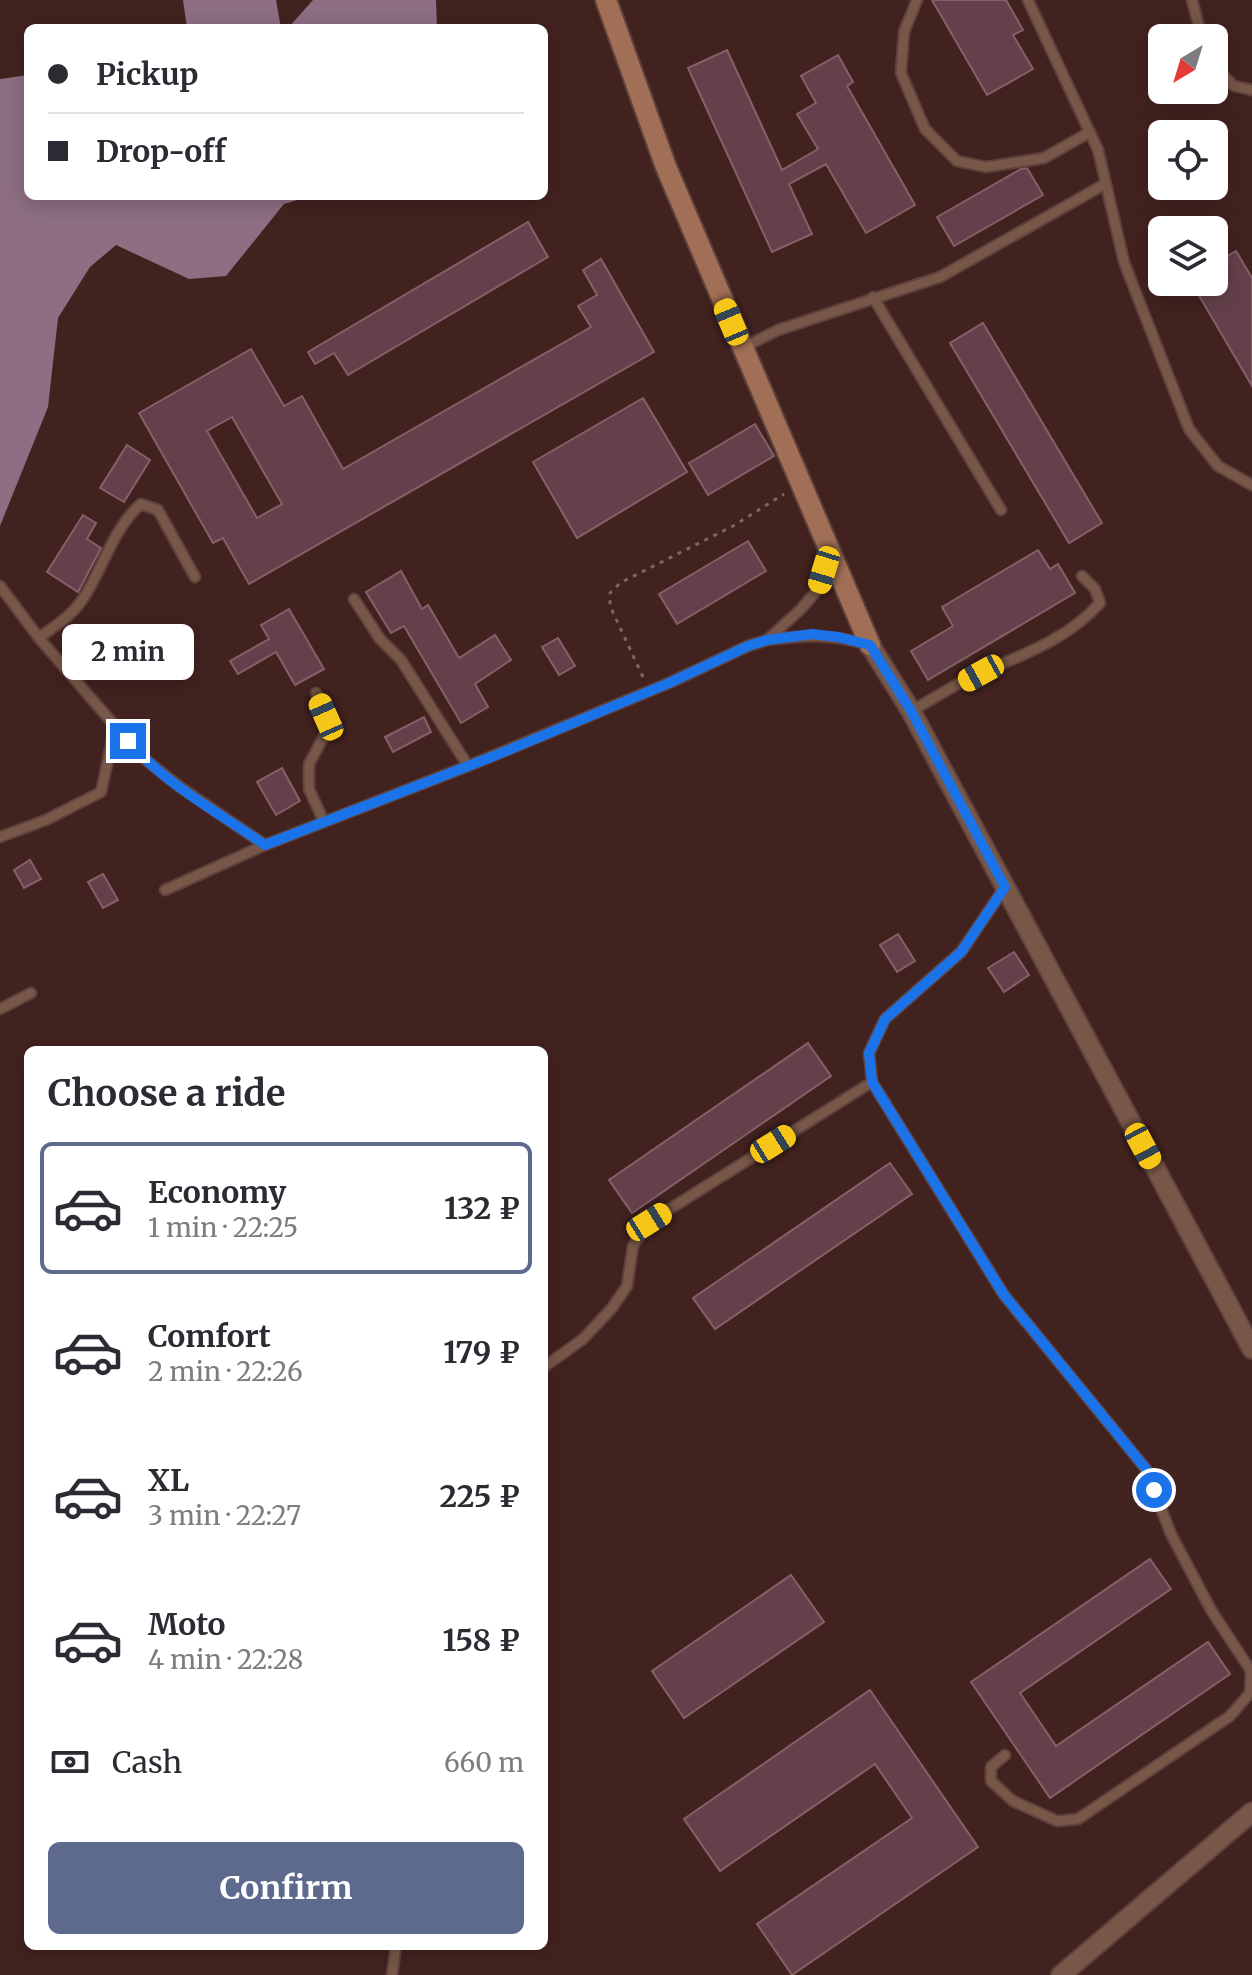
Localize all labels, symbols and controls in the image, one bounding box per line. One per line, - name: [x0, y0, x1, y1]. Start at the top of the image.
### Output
- north arrow: [1148, 24, 1228, 104]
- map controls: [1148, 24, 1228, 296]
- text: Pickup: [96, 55, 198, 93]
- button: locate: [1148, 120, 1228, 200]
- text: Drop-off: [96, 132, 226, 170]
- button: layers: [1148, 216, 1228, 296]
- car: [711, 295, 751, 349]
- car: [806, 544, 842, 596]
- callout: 2 min: [62, 625, 194, 681]
- text: 2 min: [91, 635, 165, 668]
- car: [954, 651, 1008, 695]
- car: [305, 690, 347, 744]
- route end: [110, 723, 146, 759]
- text: Choose a ride: [48, 1071, 285, 1116]
- car: [1121, 1119, 1165, 1173]
- car: [746, 1121, 800, 1167]
- icon: car: [52, 1172, 124, 1244]
- text: Economy: [148, 1173, 286, 1211]
- text: 132 ₽: [444, 1189, 520, 1227]
- car: [622, 1199, 676, 1245]
- text: 1 min · 22:25: [148, 1211, 298, 1244]
- icon: car: [52, 1316, 124, 1388]
- text: Comfort: [148, 1317, 271, 1355]
- text: 179 ₽: [443, 1333, 520, 1371]
- text: 2 min · 22:26: [148, 1355, 303, 1388]
- icon: car: [52, 1460, 124, 1532]
- text: XL: [148, 1461, 189, 1499]
- route start: [1136, 1472, 1172, 1508]
- text: 225 ₽: [440, 1477, 520, 1515]
- text: 3 min · 22:27: [148, 1499, 301, 1532]
- icon: car: [52, 1604, 124, 1676]
- text: Moto: [148, 1605, 226, 1643]
- text: 158 ₽: [442, 1621, 520, 1659]
- text: 4 min · 22:28: [148, 1643, 303, 1676]
- icon: cash: [48, 1740, 92, 1784]
- text: Cash: [112, 1743, 182, 1781]
- text: 660 m: [444, 1746, 524, 1779]
- button: Confirm: [48, 1842, 524, 1934]

